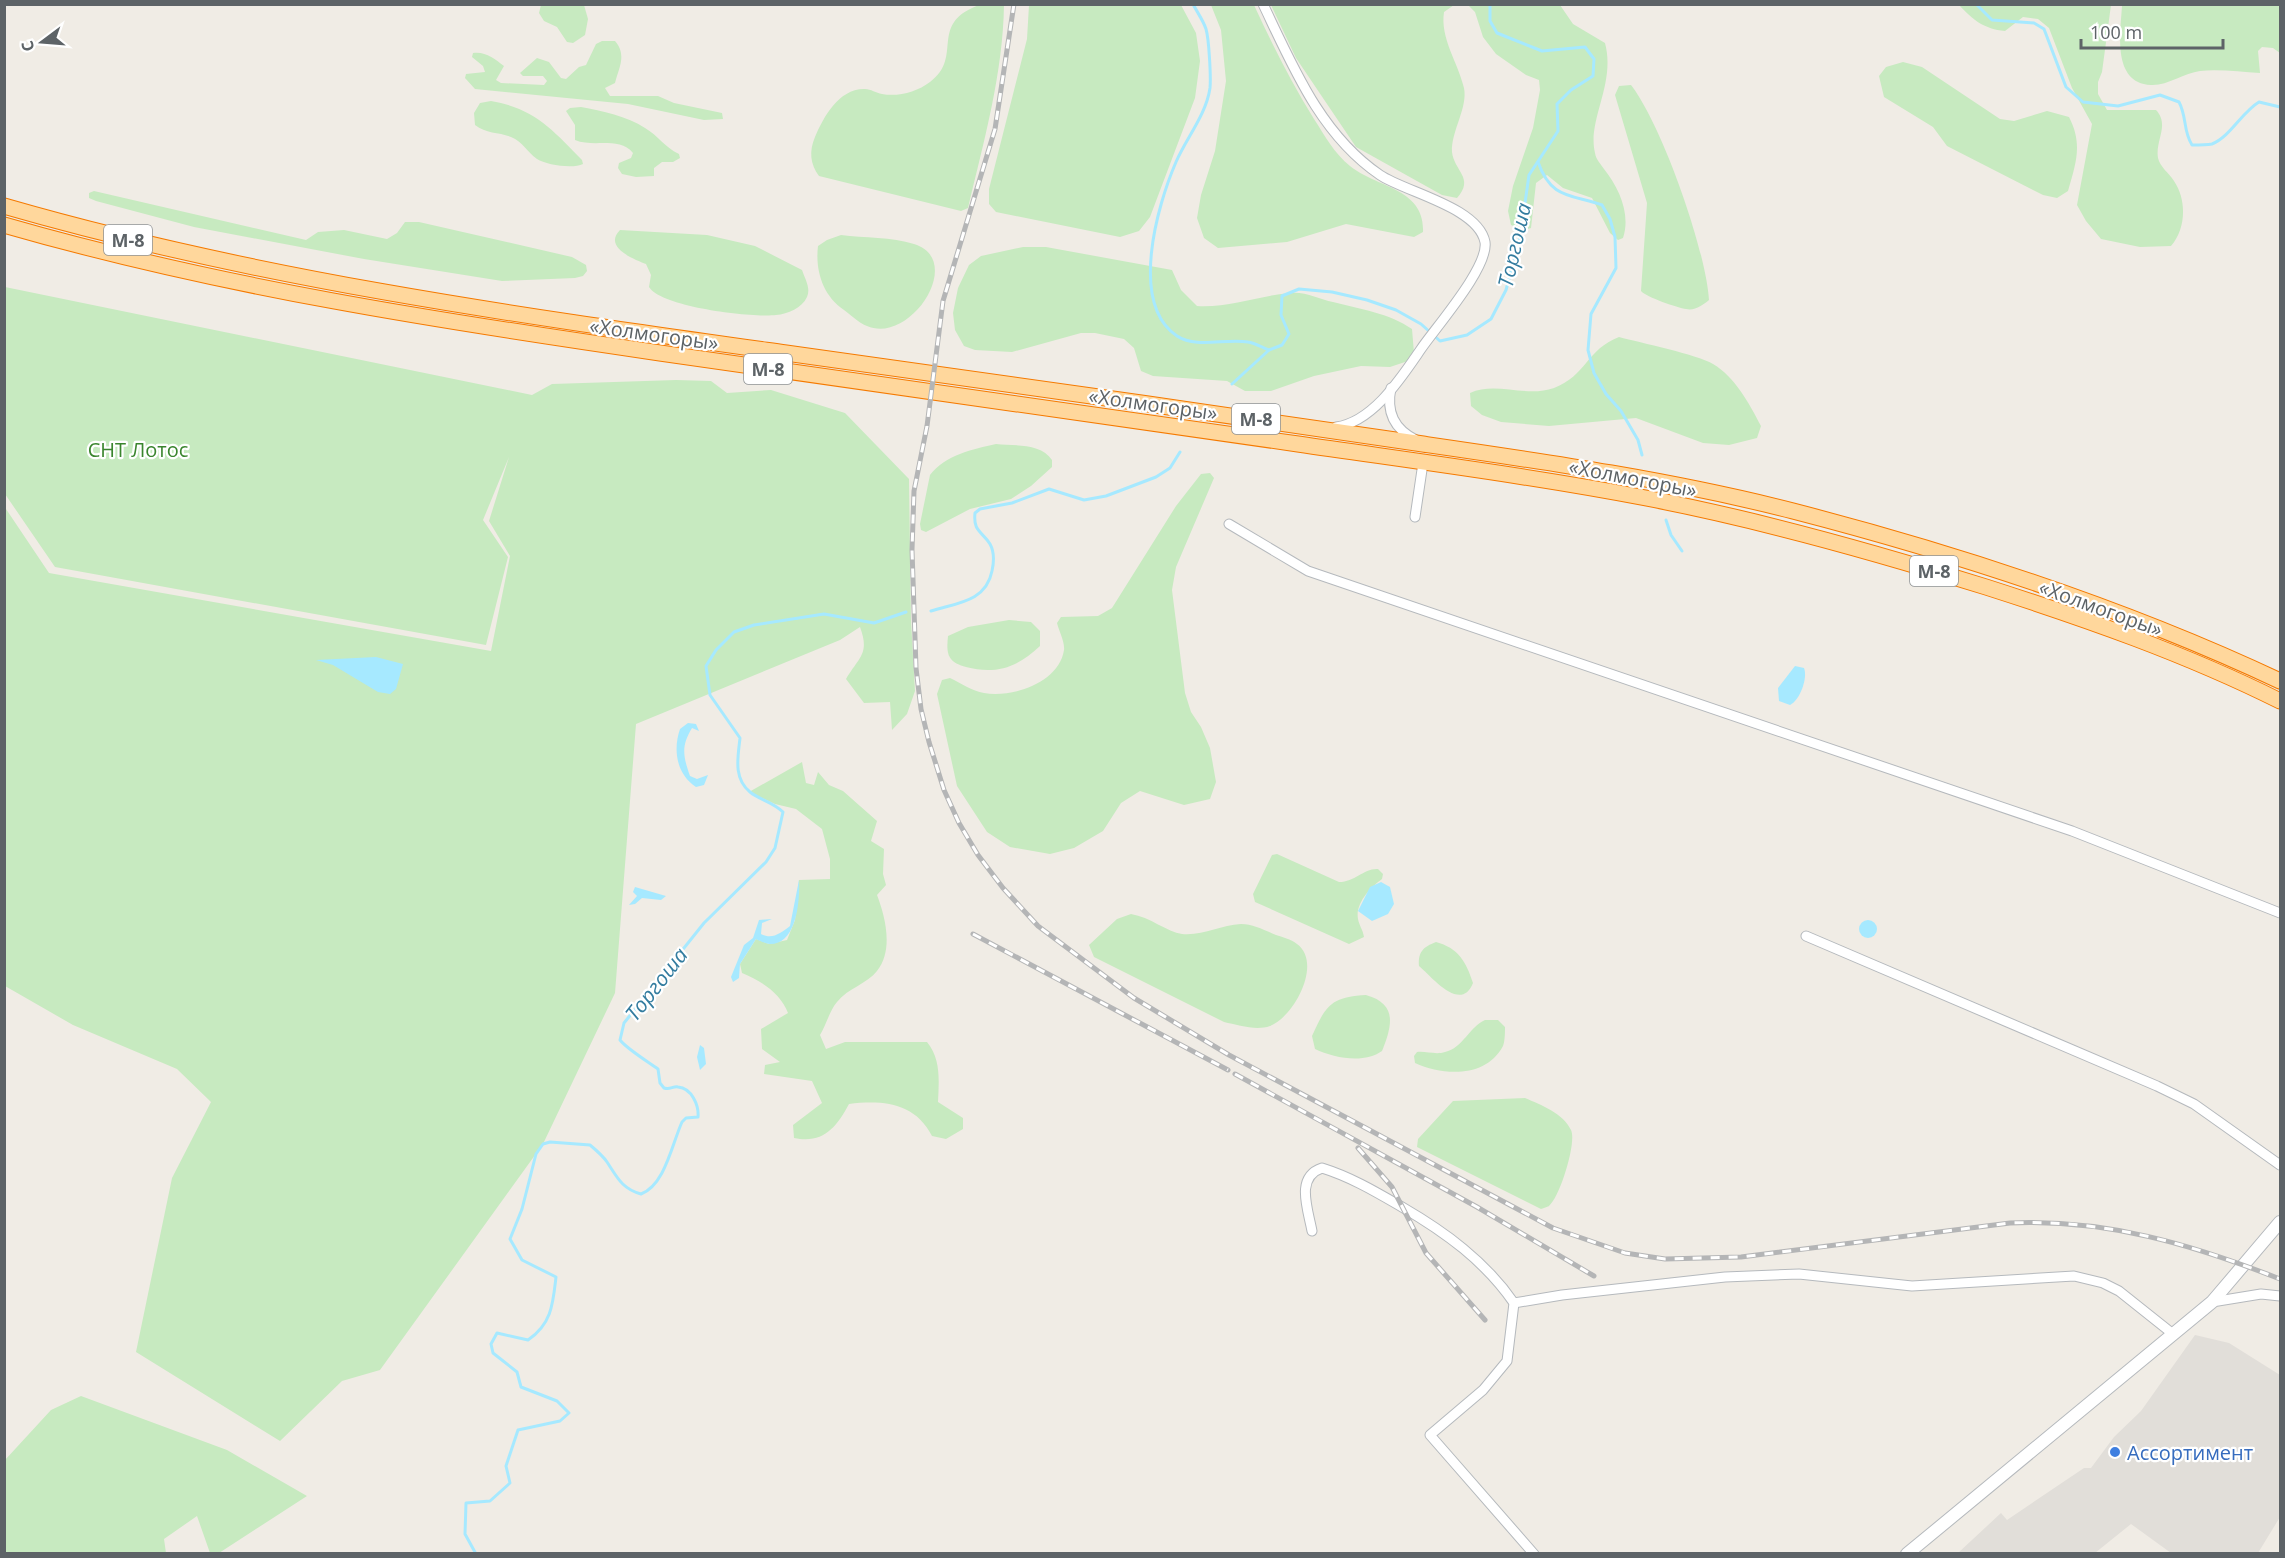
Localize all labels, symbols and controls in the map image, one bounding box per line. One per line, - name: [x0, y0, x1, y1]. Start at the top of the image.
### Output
- north arrow: [12, 12, 72, 72]
- scale bar: [2081, 12, 2224, 50]
- text: 100 m: [2090, 20, 2142, 44]
- text: С: [16, 38, 40, 54]
- water label: Торгоша: [1491, 200, 1537, 290]
- road number: М-8: [104, 225, 152, 255]
- street label: «Холмогоры»: [588, 312, 720, 356]
- road number: М-8: [744, 354, 792, 384]
- street label: «Холмогоры»: [1087, 382, 1219, 426]
- road number: М-8: [1232, 404, 1280, 434]
- park label: СНТ Лотос: [88, 436, 188, 463]
- street label: «Холмогоры»: [1567, 452, 1699, 504]
- road number: М-8: [1910, 556, 1958, 586]
- street label: «Холмогоры»: [2035, 573, 2167, 643]
- water label: Торгоша: [618, 941, 694, 1026]
- place label: Ассортимент: [2127, 1439, 2253, 1466]
- marker: Ассортимент: [2108, 1445, 2122, 1459]

